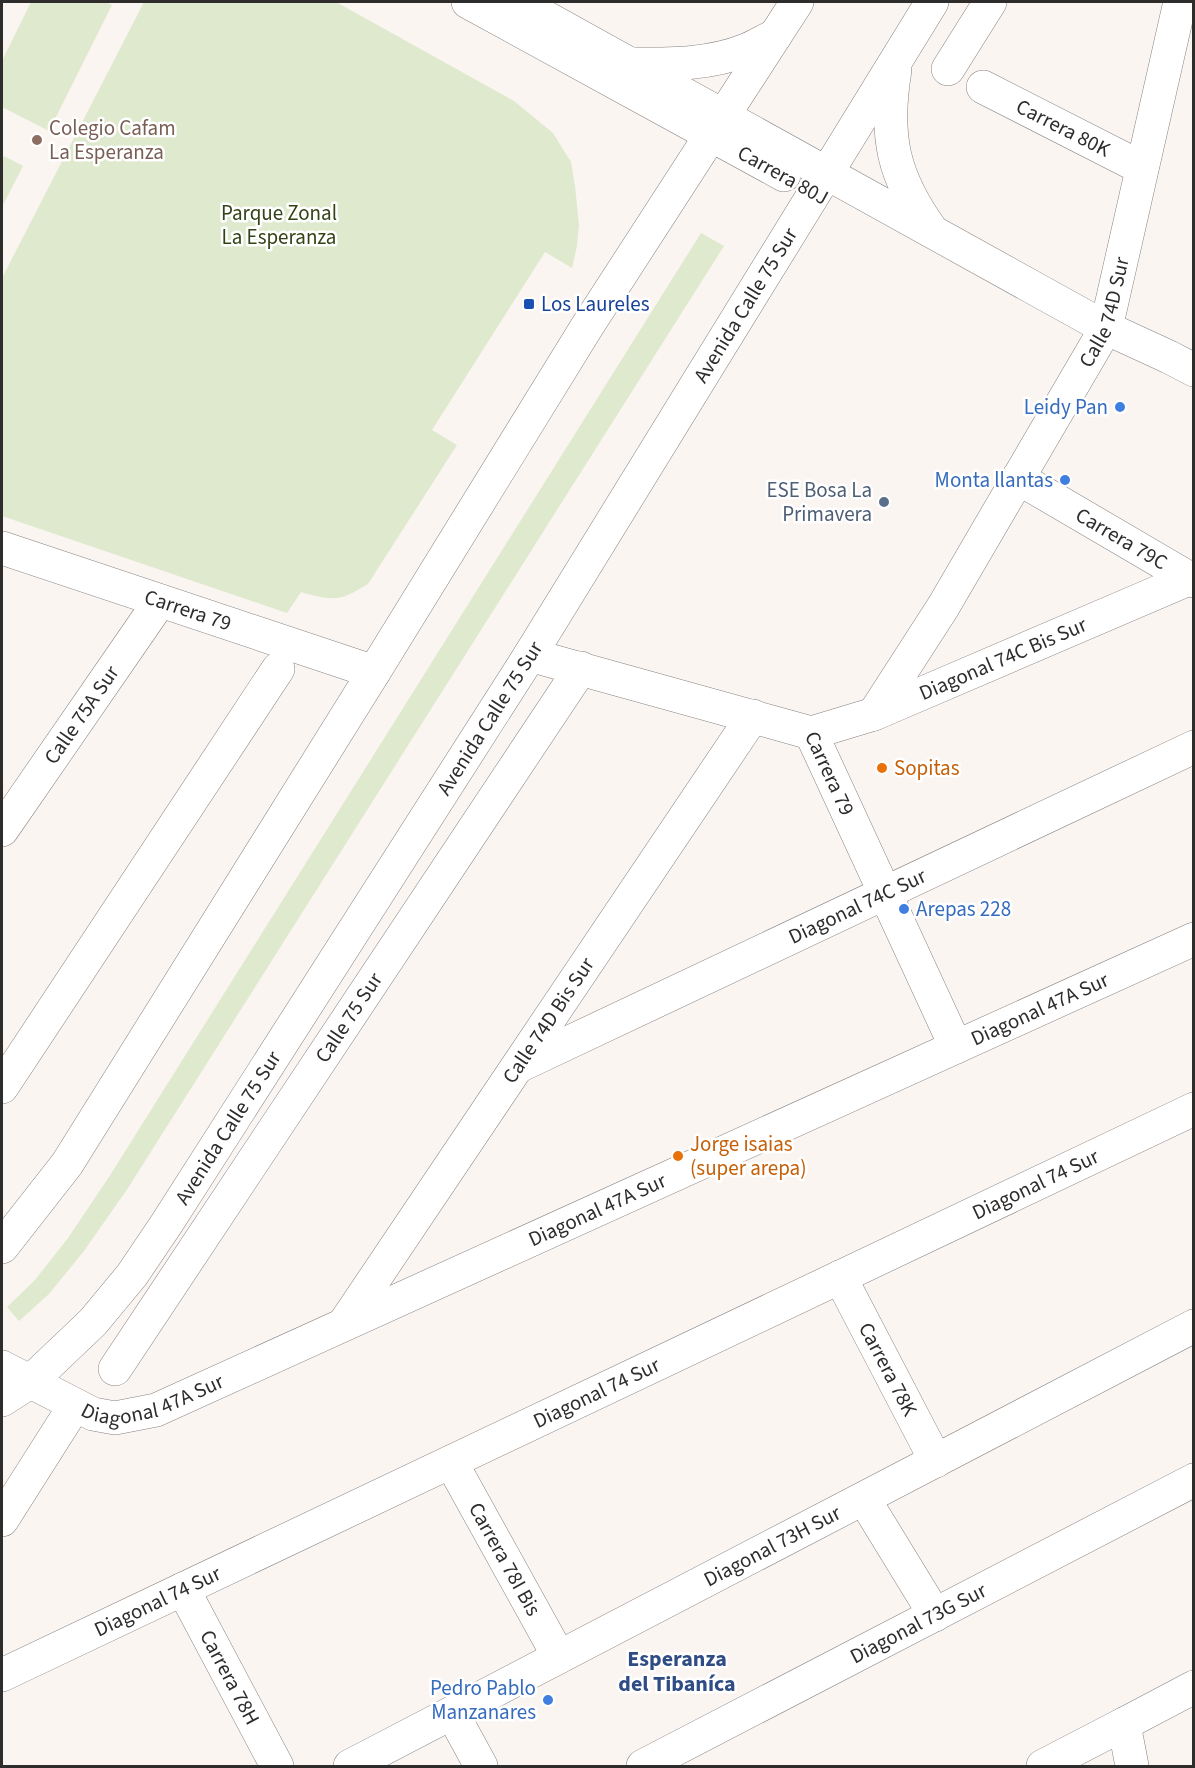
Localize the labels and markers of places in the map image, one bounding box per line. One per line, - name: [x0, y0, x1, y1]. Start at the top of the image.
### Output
- place label: Colegio Cafam La Esperanza: [49, 113, 176, 167]
- marker: Colegio Cafam La Esperanza: [30, 133, 44, 147]
- place label: Los Laureles: [541, 289, 650, 319]
- marker: Los Laureles: [522, 297, 536, 311]
- place label: Leidy Pan: [1024, 392, 1108, 422]
- marker: Leidy Pan: [1113, 400, 1127, 414]
- place label: Monta llantas: [935, 465, 1053, 495]
- marker: Monta llantas: [1058, 473, 1072, 487]
- place label: ESE Bosa La Primavera: [766, 475, 872, 529]
- marker: ESE Bosa La Primavera: [877, 495, 891, 509]
- place label: Sopitas: [894, 753, 960, 783]
- marker: Sopitas: [875, 761, 889, 775]
- place label: Arepas 228: [916, 894, 1011, 924]
- marker: Arepas 228: [897, 902, 911, 916]
- place label: Jorge isaias (super arepa): [690, 1129, 807, 1183]
- marker: Jorge isaias (super arepa): [671, 1149, 685, 1163]
- place label: Pedro Pablo Manzanares: [430, 1673, 536, 1727]
- marker: Pedro Pablo Manzanares: [541, 1693, 555, 1707]

